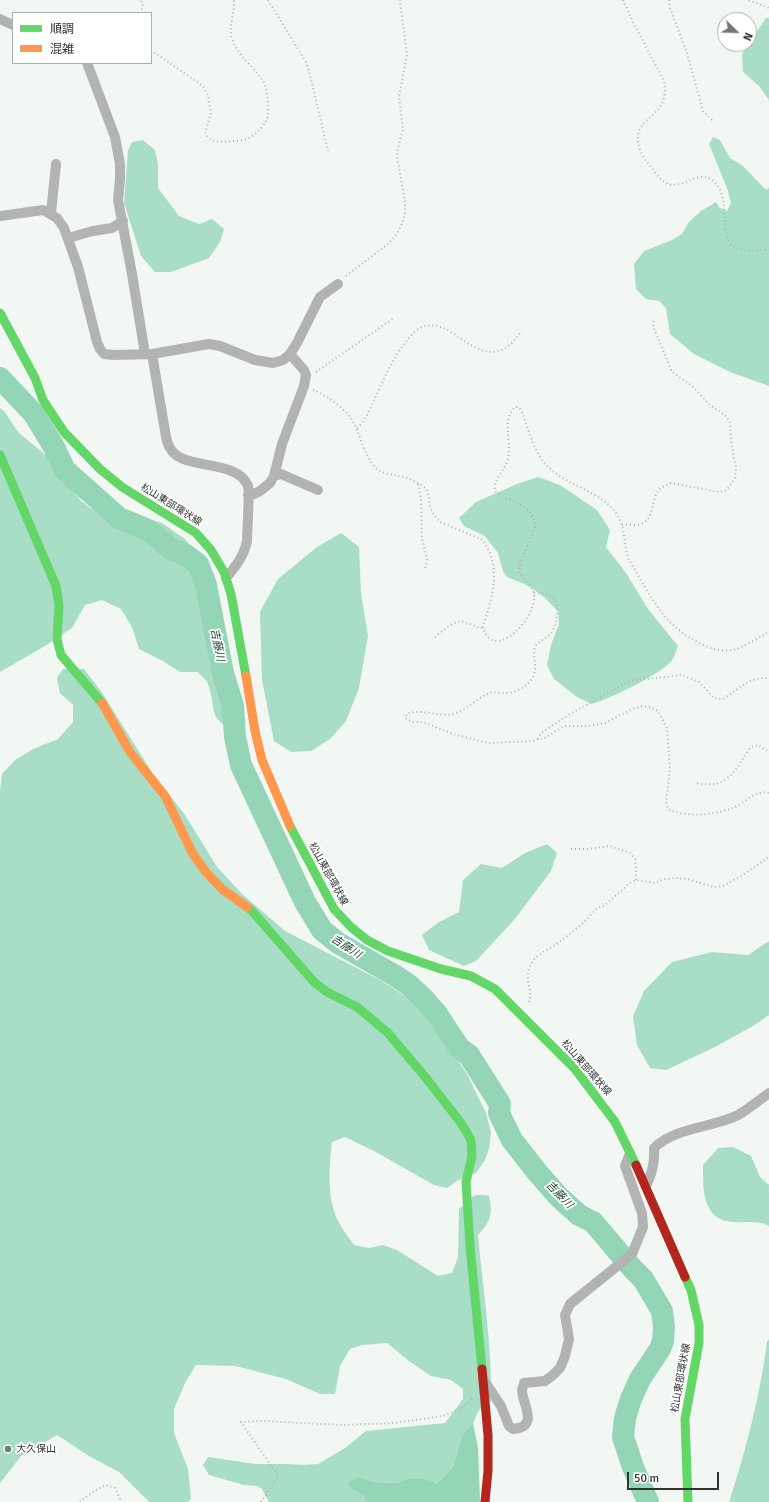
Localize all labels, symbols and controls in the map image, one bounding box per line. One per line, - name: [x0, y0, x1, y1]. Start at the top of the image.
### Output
- legend: [12, 12, 152, 64]
- north arrow: [717, 12, 757, 52]
- text: 順調: [50, 22, 74, 37]
- text: N: [740, 30, 755, 43]
- text: 混雑: [50, 42, 74, 57]
- street label: 松山東部環状線: [138, 481, 204, 529]
- water label: 吉藤川: [207, 628, 227, 662]
- street label: 松山東部環状線: [306, 840, 350, 908]
- water label: 吉藤川: [329, 932, 363, 962]
- street label: 松山東部環状線: [559, 1038, 613, 1098]
- water label: 吉藤川: [543, 1179, 575, 1211]
- street label: 松山東部環状線: [669, 1342, 693, 1414]
- place label: 大久保山: [16, 1443, 56, 1455]
- marker: 大久保山: [3, 1444, 13, 1454]
- scale bar: [629, 1464, 721, 1490]
- text: 50 m: [634, 1471, 659, 1486]

